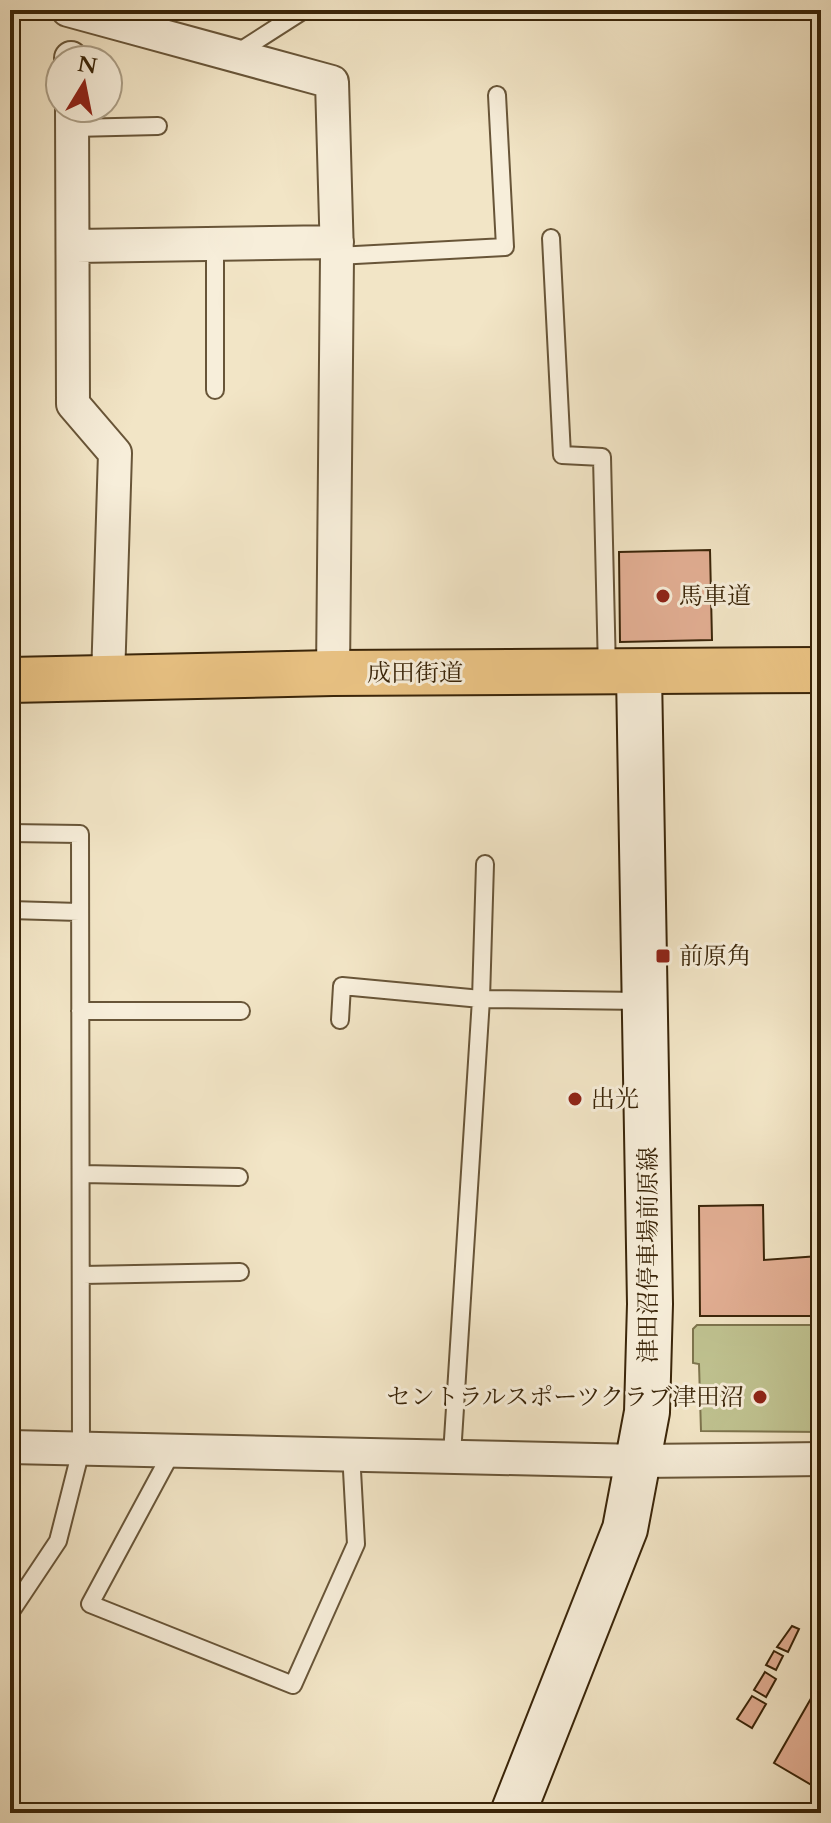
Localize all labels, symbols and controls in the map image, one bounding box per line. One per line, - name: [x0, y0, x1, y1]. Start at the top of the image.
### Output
- north arrow: [44, 44, 124, 124]
- text: N: [75, 49, 99, 82]
- place label: 馬車道: [679, 580, 751, 613]
- marker: 馬車道: [654, 587, 672, 605]
- street label: 成田街道: [367, 657, 463, 690]
- place label: 前原角: [679, 940, 751, 973]
- marker: 前原角: [654, 947, 672, 965]
- place label: 出光: [591, 1083, 639, 1116]
- marker: 出光: [566, 1090, 584, 1108]
- street label: 津田沼停車場前原線: [632, 1147, 665, 1363]
- place label: セントラルスポーツクラブ津田沼: [387, 1381, 744, 1414]
- marker: セントラルスポーツクラブ津田沼: [751, 1388, 769, 1406]

